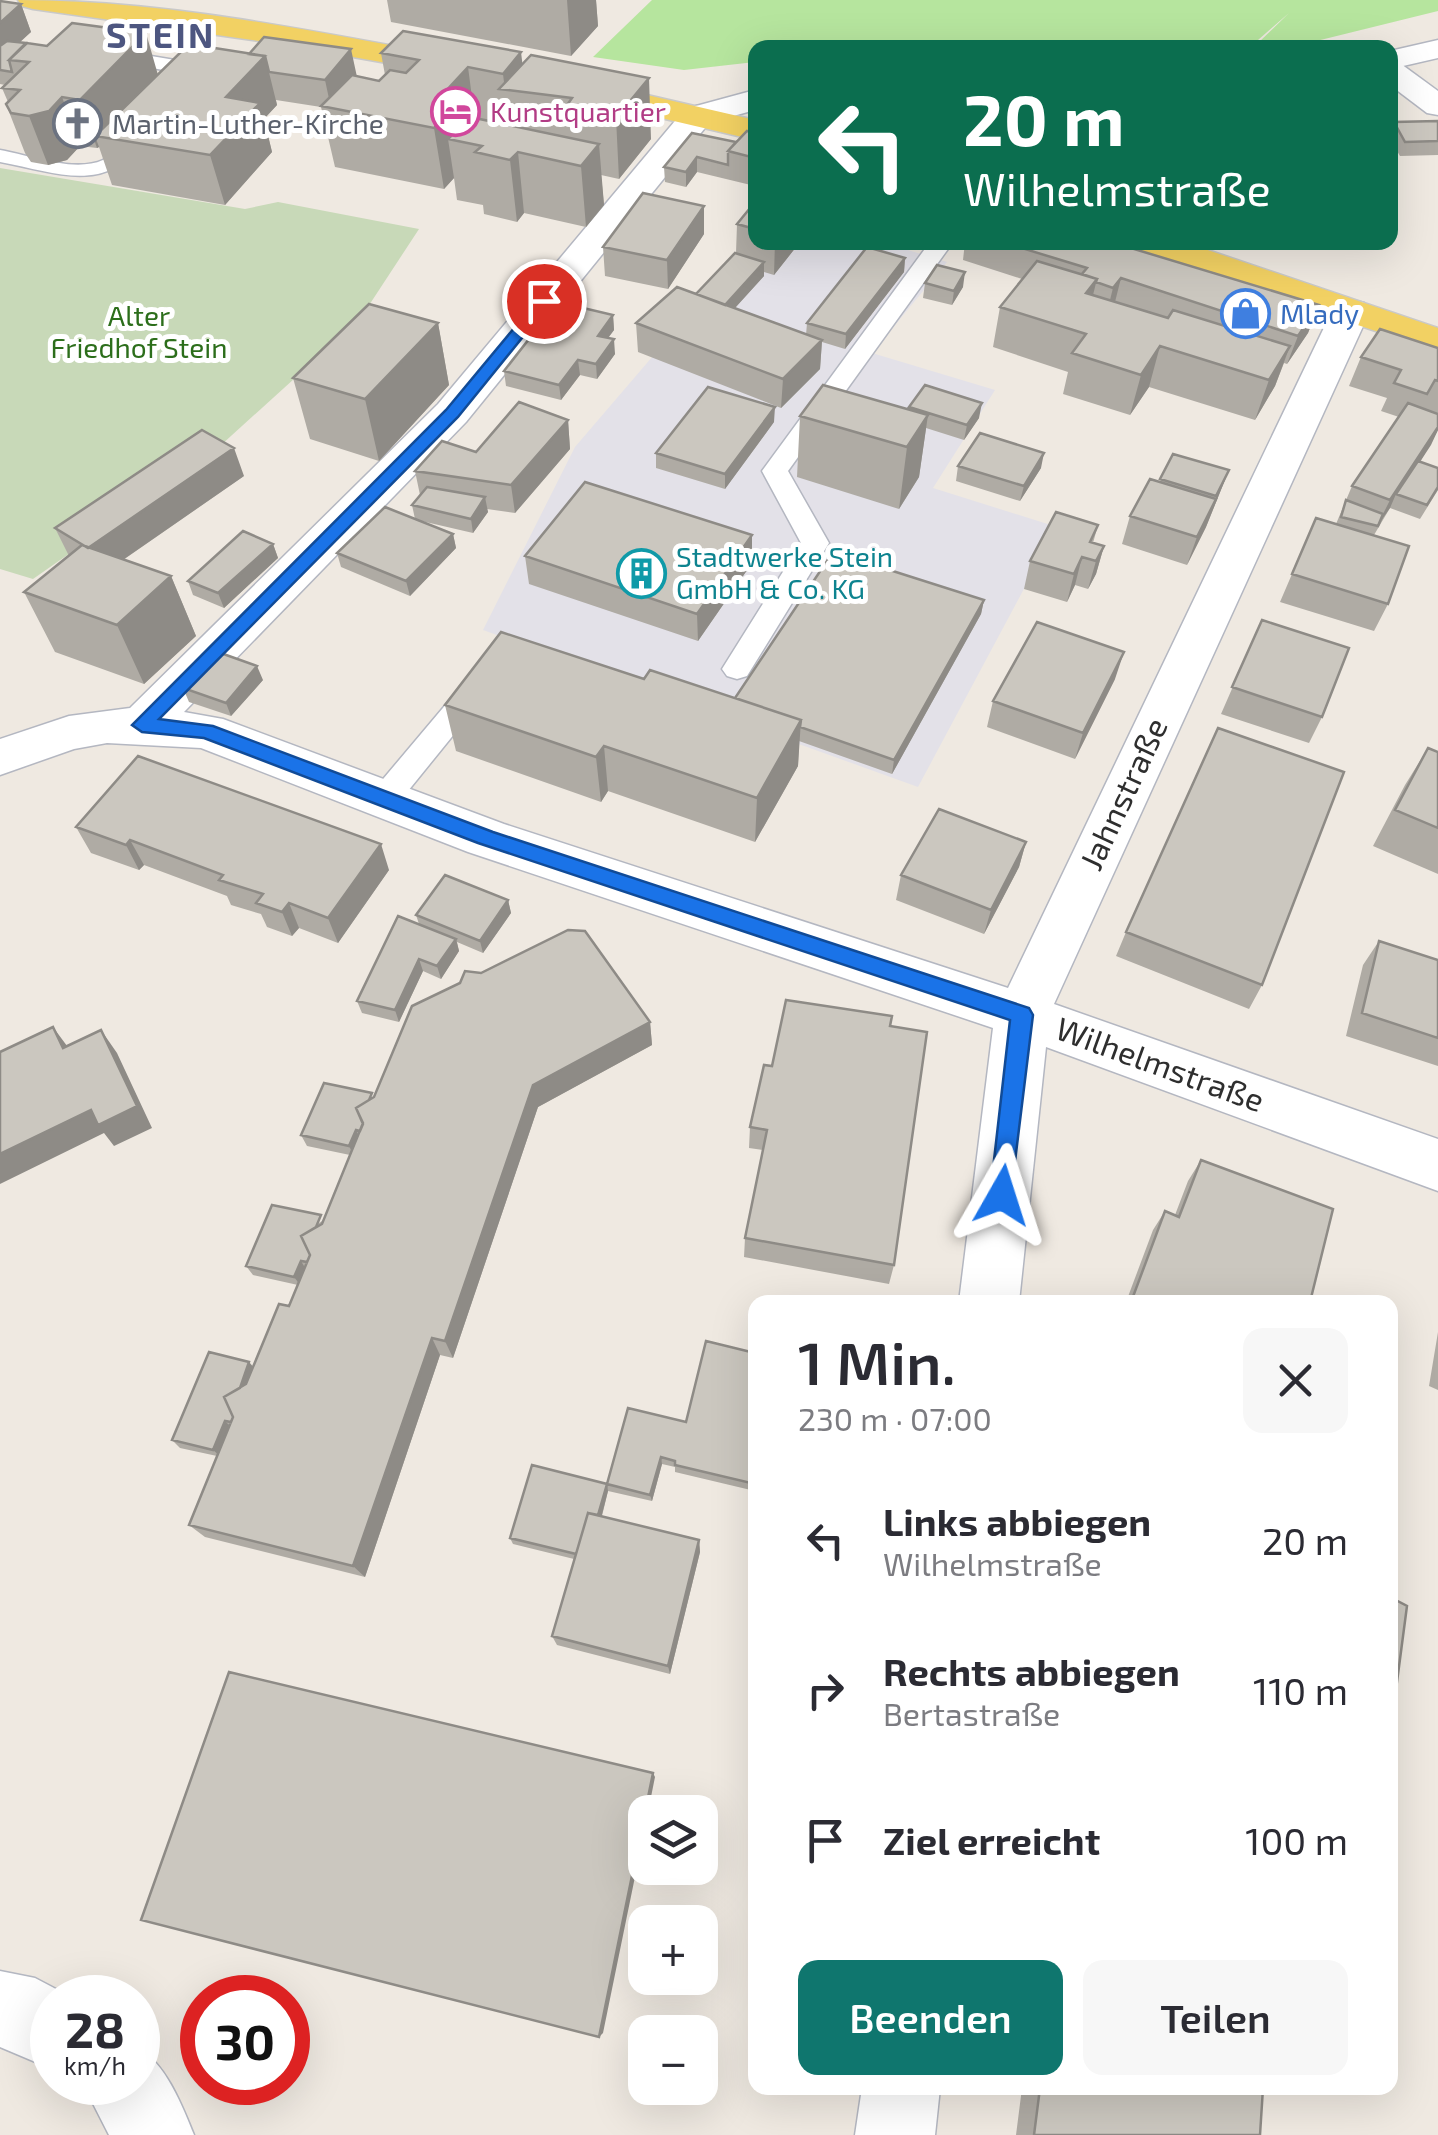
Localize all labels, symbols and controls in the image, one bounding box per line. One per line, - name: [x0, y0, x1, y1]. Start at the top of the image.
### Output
- district label: STEIN: [106, 13, 216, 55]
- text: 20 m: [963, 76, 1125, 160]
- icon: left: [798, 80, 928, 210]
- hotel icon: Kunstquartier: [429, 86, 481, 138]
- place label: Kunstquartier: [490, 94, 666, 128]
- church icon: Martin-Luther-Kirche: [51, 98, 103, 150]
- place label: Martin-Luther-Kirche: [112, 106, 384, 140]
- text: Wilhelmstraße: [963, 161, 1271, 215]
- pin: [502, 259, 587, 344]
- icon: arrive: [517, 274, 572, 329]
- shop icon: Mlady: [1219, 288, 1271, 340]
- place label: Mlady: [1280, 296, 1359, 330]
- park label: Alter Friedhof Stein: [51, 298, 227, 364]
- place label: Stadtwerke Stein GmbH & Co. KG: [676, 539, 893, 605]
- building icon: Stadtwerke Stein GmbH & Co. KG: [615, 547, 667, 599]
- street label: Jahnstraße: [1070, 711, 1174, 875]
- street label: Wilhelmstraße: [1051, 1008, 1270, 1118]
- position arrow: [950, 1143, 1054, 1247]
- text: 1 Min.: [798, 1325, 956, 1397]
- button: close: [1243, 1328, 1348, 1433]
- text: 230 m · 07:00: [798, 1399, 992, 1437]
- text: Links abbiegen: [883, 1498, 1151, 1544]
- icon: left: [798, 1513, 853, 1568]
- text: 20 m: [1262, 1517, 1348, 1563]
- text: Wilhelmstraße: [883, 1544, 1102, 1582]
- text: Rechts abbiegen: [883, 1648, 1180, 1694]
- icon: right: [798, 1663, 853, 1718]
- text: 110 m: [1253, 1667, 1348, 1713]
- text: Bertastraße: [883, 1694, 1060, 1732]
- map controls: [628, 1795, 718, 2105]
- button: layers: [628, 1795, 718, 1885]
- icon: arrive: [798, 1813, 853, 1868]
- text: Ziel erreicht: [883, 1817, 1100, 1863]
- text: 100 m: [1245, 1817, 1348, 1863]
- button: +: [628, 1905, 718, 1995]
- button: Beenden: [798, 1960, 1063, 2075]
- button: Teilen: [1083, 1960, 1348, 2075]
- speed limit sign: 30: [180, 1975, 310, 2105]
- text: 28: [65, 1998, 125, 2058]
- button: −: [628, 2015, 718, 2105]
- text: km/h: [64, 2050, 126, 2080]

